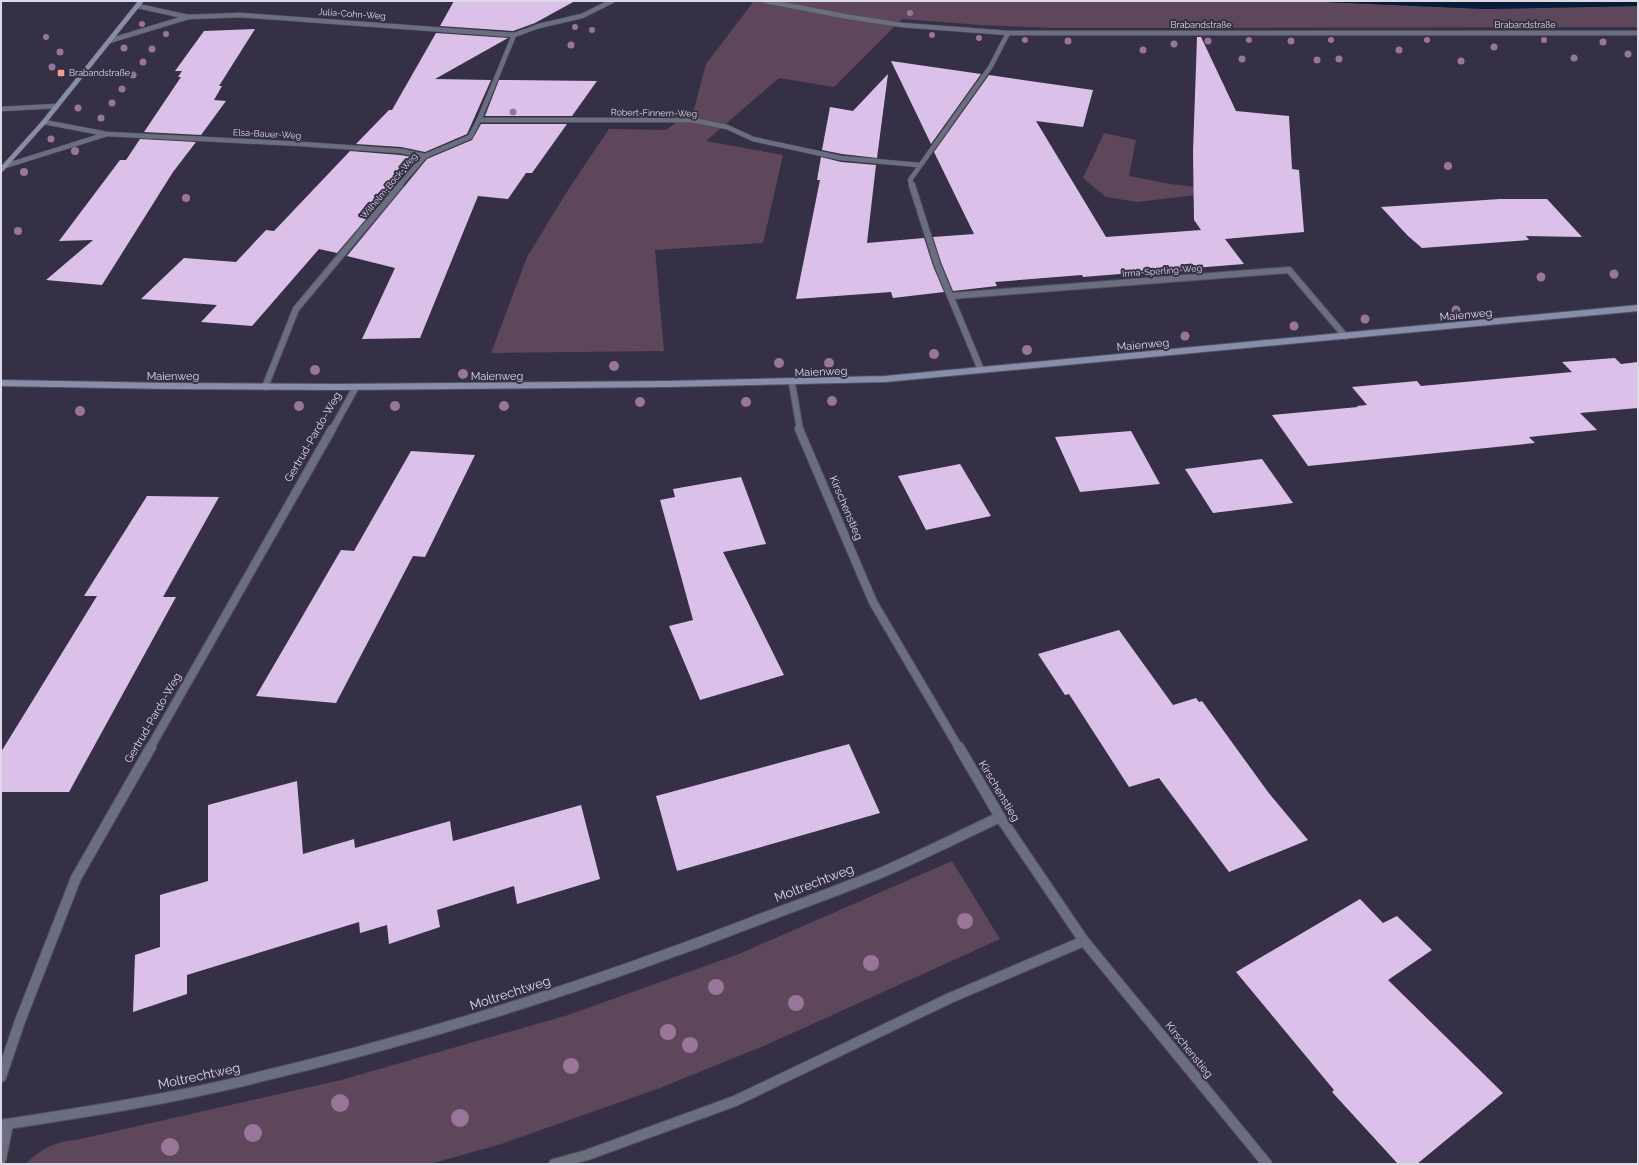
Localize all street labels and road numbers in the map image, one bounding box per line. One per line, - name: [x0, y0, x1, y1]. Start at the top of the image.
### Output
- street label: Julia-Cohn-Weg: [318, 7, 386, 21]
- street label: Brabandstraße: [1171, 20, 1232, 30]
- street label: Brabandstraße: [1495, 20, 1556, 30]
- street label: Robert-Finnern-Weg: [611, 107, 697, 119]
- street label: Elsa-Bauer-Weg: [233, 127, 301, 141]
- street label: Wilhelm-Bock-Weg: [359, 151, 419, 221]
- street label: Irma-Sperling-Weg: [1122, 263, 1202, 279]
- street label: Maienweg: [1439, 306, 1493, 324]
- street label: Maienweg: [1116, 336, 1170, 354]
- street label: Maienweg: [794, 365, 848, 379]
- street label: Maienweg: [147, 370, 199, 383]
- street label: Maienweg: [471, 370, 523, 383]
- street label: Gertrud-Pardo-Weg: [282, 390, 344, 484]
- street label: Kirschenstieg: [827, 474, 865, 542]
- street label: Gertrud-Pardo-Weg: [122, 671, 184, 765]
- street label: Kirschenstieg: [976, 758, 1022, 824]
- street label: Moltrechtweg: [772, 861, 856, 905]
- street label: Moltrechtweg: [468, 973, 552, 1013]
- street label: Kirschenstieg: [1162, 1019, 1216, 1081]
- street label: Moltrechtweg: [156, 1060, 242, 1092]

